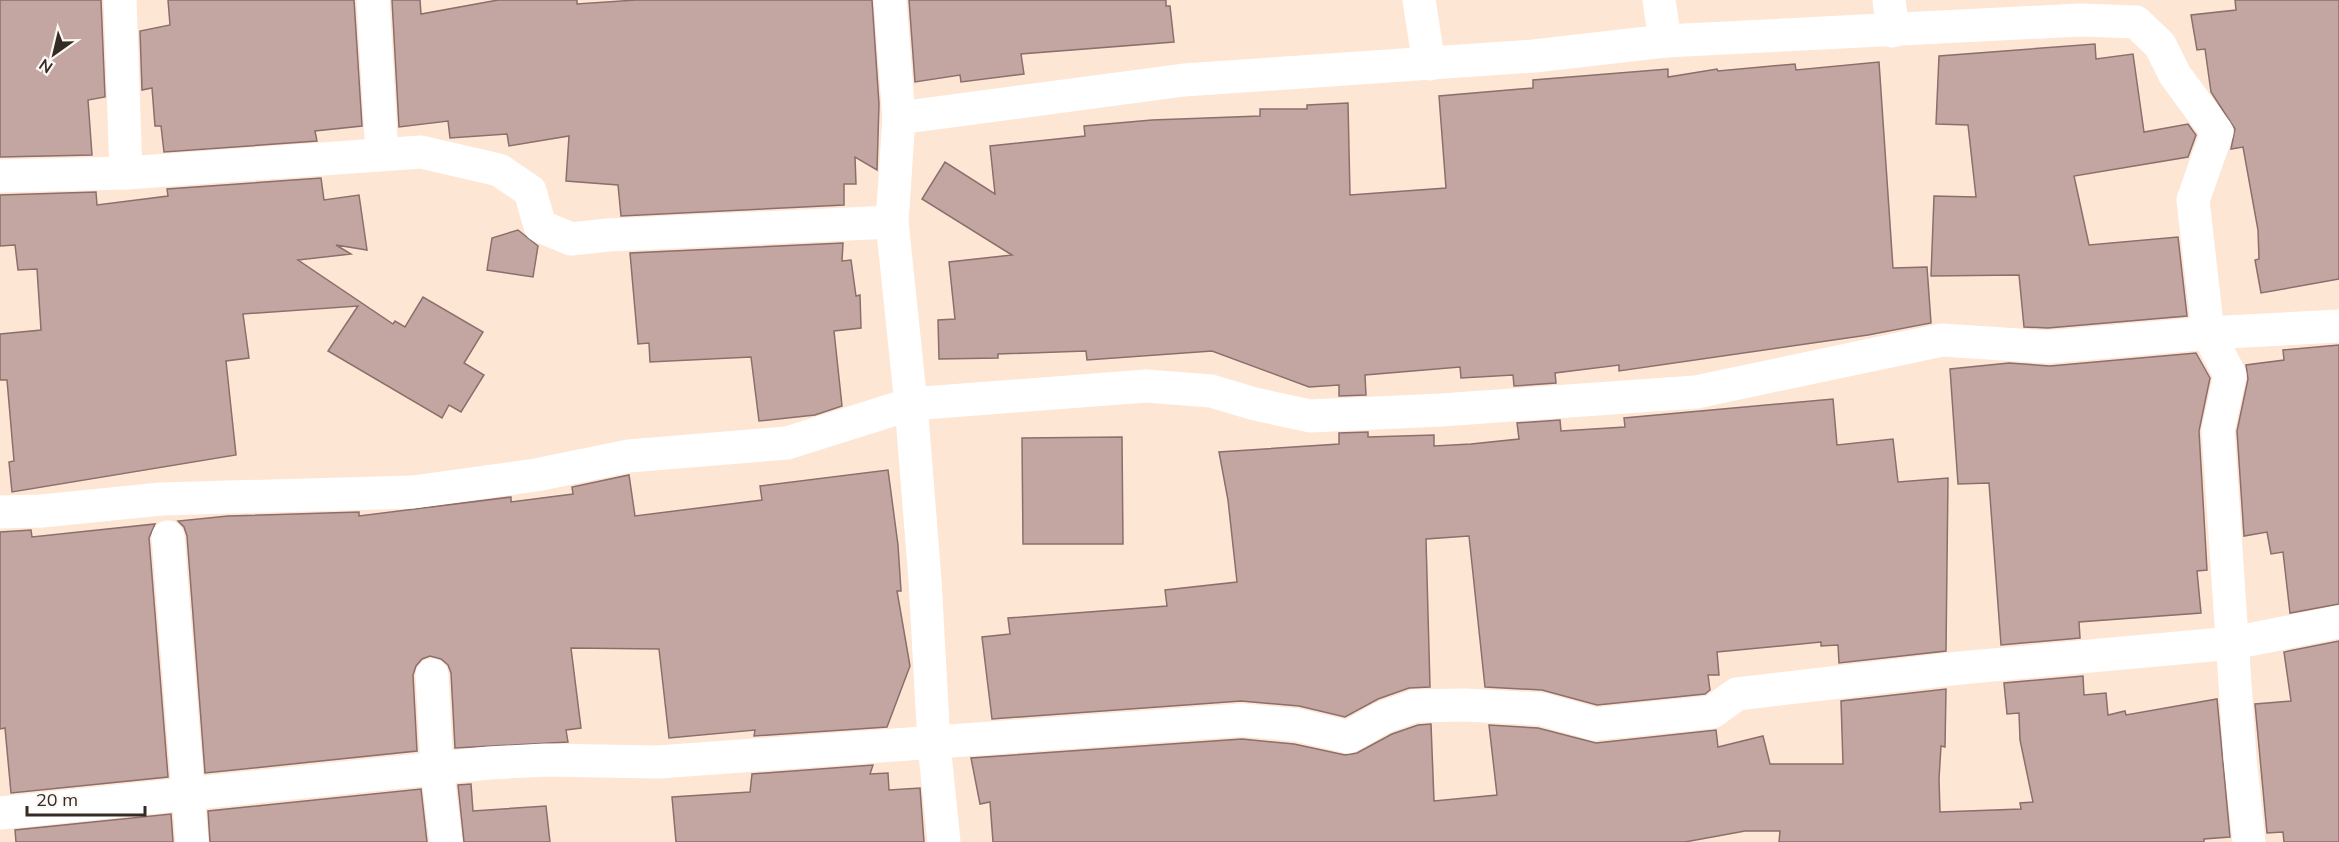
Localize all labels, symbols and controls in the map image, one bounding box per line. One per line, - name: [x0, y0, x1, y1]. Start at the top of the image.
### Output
- north arrow: [24, 24, 84, 84]
- text: N: [35, 55, 56, 78]
- scale bar: [27, 779, 146, 817]
- text: 20 m: [36, 788, 78, 811]

